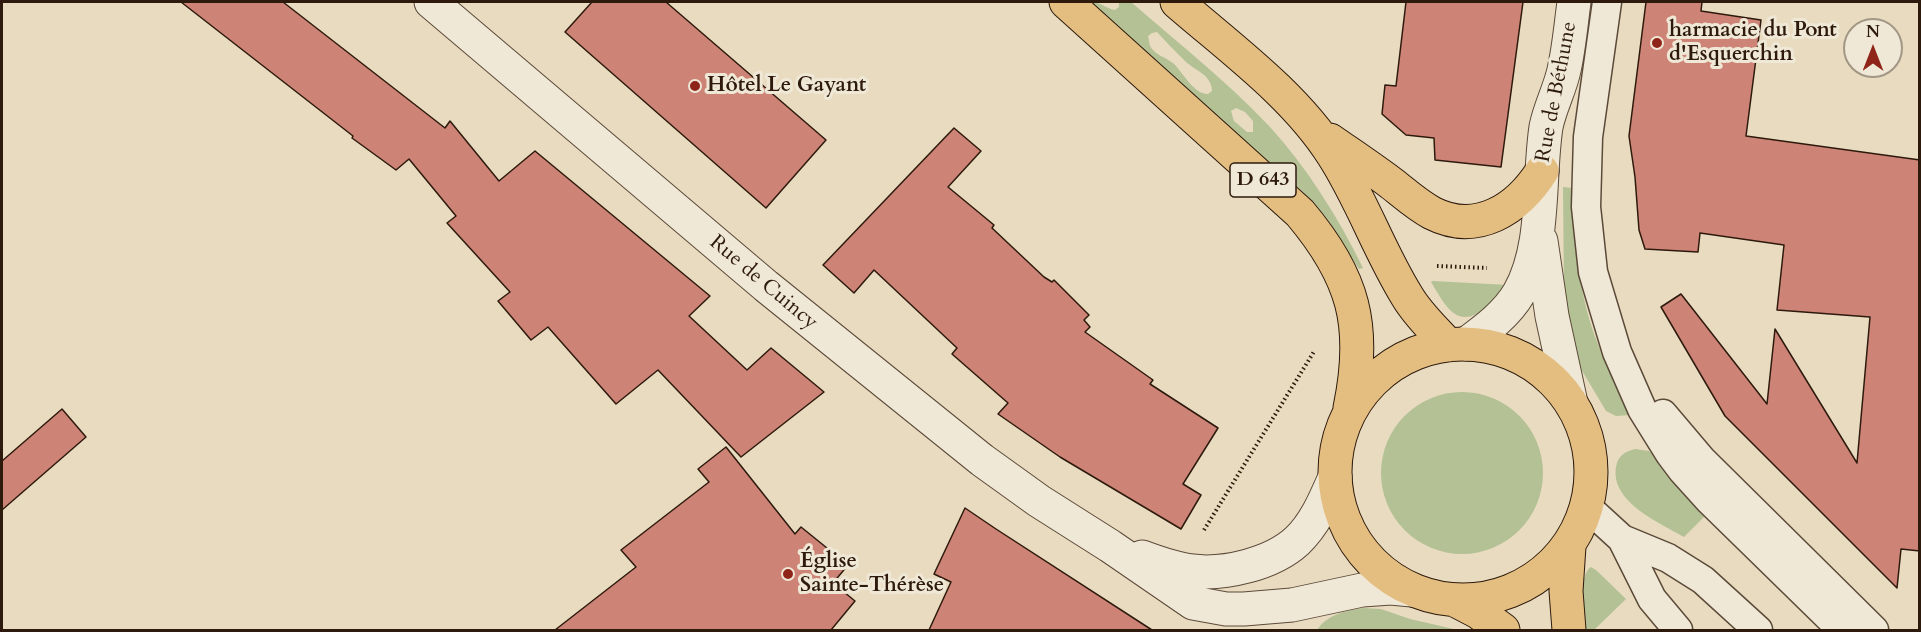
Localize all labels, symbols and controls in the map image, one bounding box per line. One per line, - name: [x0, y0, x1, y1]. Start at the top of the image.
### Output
- place label: harmacie du Pont d'Esquerchin: [1669, 18, 1837, 68]
- north arrow: [1843, 18, 1903, 78]
- street label: Rue de Béthune: [1531, 20, 1583, 164]
- text: N: [1866, 21, 1880, 43]
- marker: harmacie du Pont d'Esquerchin: [1650, 36, 1664, 50]
- place label: Hôtel Le Gayant: [707, 73, 866, 99]
- marker: Hôtel Le Gayant: [688, 79, 702, 93]
- road number: D 643: [1230, 163, 1296, 197]
- street label: Rue de Cuincy: [704, 230, 822, 336]
- place label: Église Sainte-Thérèse: [800, 549, 944, 599]
- marker: Église Sainte-Thérèse: [781, 567, 795, 581]

